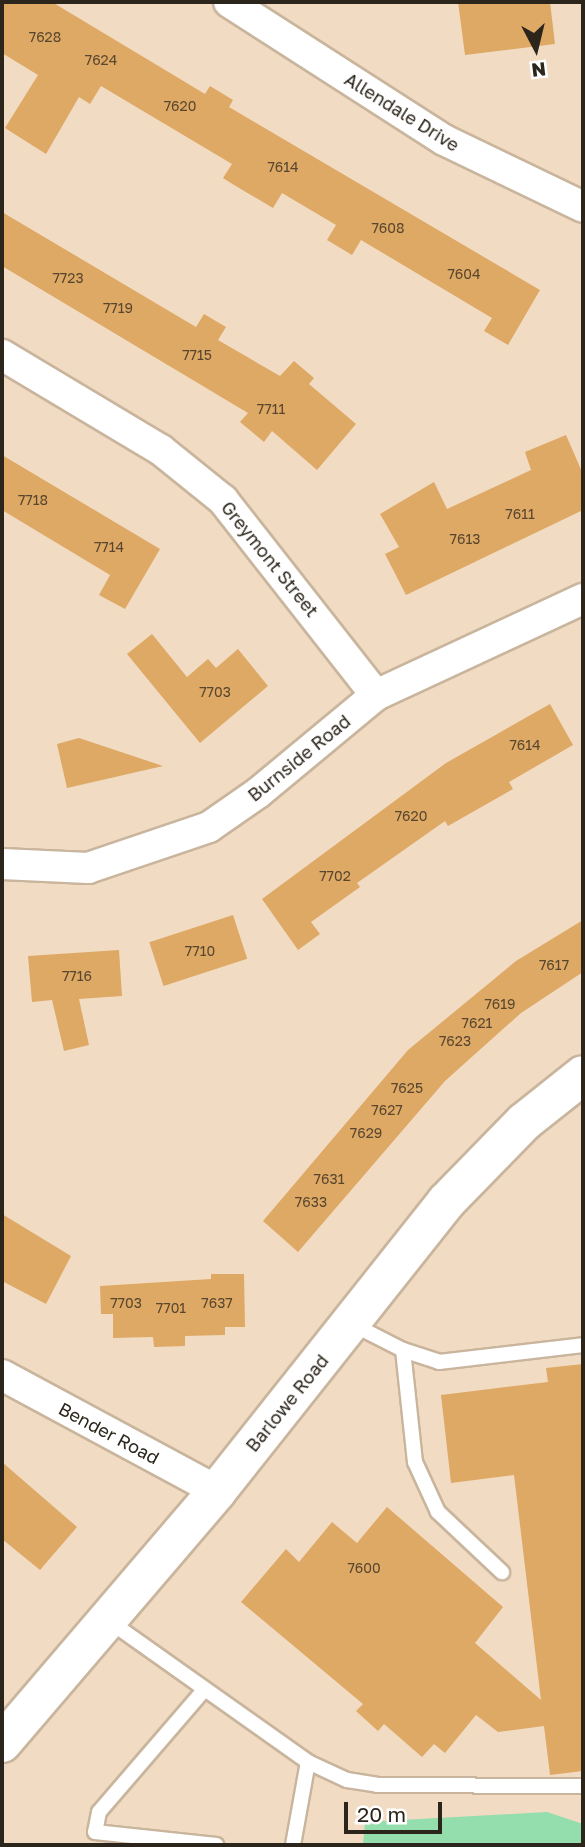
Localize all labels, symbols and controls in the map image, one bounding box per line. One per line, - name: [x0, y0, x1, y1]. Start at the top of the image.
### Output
- north arrow: [501, 14, 571, 84]
- house number: 7628: [29, 29, 61, 45]
- house number: 7624: [85, 52, 117, 68]
- text: N: [530, 58, 547, 83]
- street label: Allendale Drive: [341, 68, 463, 156]
- house number: 7620: [164, 98, 196, 114]
- house number: 7614: [267, 159, 299, 175]
- house number: 7608: [371, 220, 405, 236]
- house number: 7604: [447, 266, 481, 282]
- house number: 7723: [52, 270, 84, 286]
- house number: 7719: [103, 300, 133, 316]
- house number: 7715: [182, 347, 212, 363]
- house number: 7711: [257, 401, 285, 417]
- house number: 7718: [18, 492, 48, 508]
- street label: Greymont Street: [217, 497, 323, 621]
- house number: 7611: [505, 506, 535, 522]
- house number: 7613: [450, 531, 480, 547]
- house number: 7714: [94, 539, 124, 555]
- house number: 7703: [199, 684, 231, 700]
- street label: Burnside Road: [243, 710, 355, 806]
- house number: 7614: [509, 737, 541, 753]
- house number: 7620: [395, 808, 427, 824]
- house number: 7702: [319, 868, 351, 884]
- house number: 7710: [185, 943, 215, 959]
- house number: 7617: [539, 957, 569, 973]
- house number: 7716: [62, 968, 92, 984]
- house number: 7619: [484, 996, 516, 1012]
- house number: 7621: [462, 1015, 492, 1031]
- house number: 7623: [439, 1033, 471, 1049]
- house number: 7625: [391, 1080, 423, 1096]
- house number: 7627: [371, 1102, 403, 1118]
- house number: 7629: [350, 1125, 382, 1141]
- house number: 7631: [314, 1171, 344, 1187]
- house number: 7633: [295, 1194, 327, 1210]
- house number: 7703: [110, 1295, 142, 1311]
- house number: 7637: [201, 1295, 233, 1311]
- house number: 7701: [156, 1300, 186, 1316]
- street label: Barlowe Road: [241, 1350, 333, 1456]
- street label: Bender Road: [55, 1397, 163, 1469]
- house number: 7600: [347, 1560, 381, 1576]
- scale bar: [347, 1787, 445, 1831]
- text: 20 m: [357, 1801, 406, 1827]

